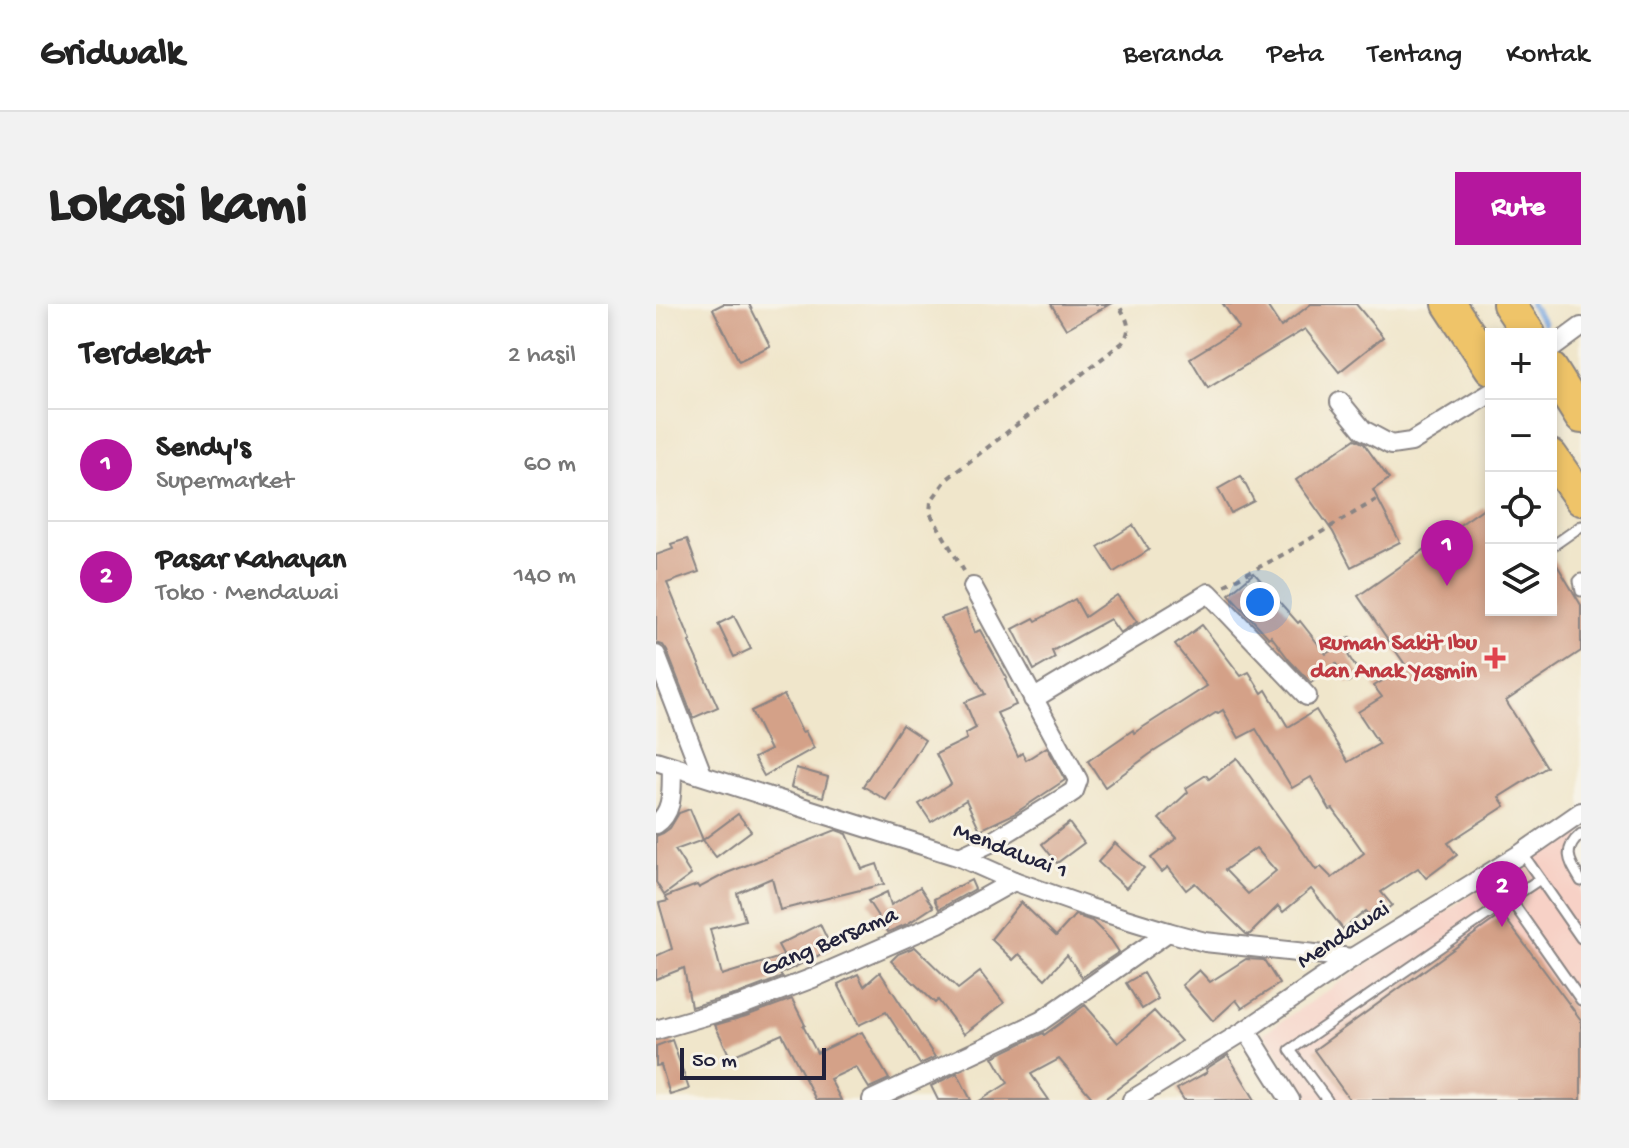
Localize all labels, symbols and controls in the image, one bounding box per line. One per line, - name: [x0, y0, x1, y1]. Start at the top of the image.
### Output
- text: Gridwalk: [40, 33, 184, 77]
- text: Beranda: [1123, 39, 1223, 72]
- text: Peta: [1267, 39, 1324, 72]
- text: Tentang: [1368, 39, 1462, 72]
- text: Kontak: [1506, 39, 1589, 72]
- button: Rute: [1455, 172, 1581, 245]
- text: Lokasi kami: [48, 175, 308, 241]
- map controls: [1485, 328, 1557, 616]
- button: +: [1485, 328, 1557, 400]
- text: Terdekat: [80, 336, 208, 376]
- text: 2 hasil: [508, 341, 576, 372]
- button: −: [1485, 400, 1557, 472]
- text: Sendy's: [156, 432, 251, 467]
- text: 1: [101, 450, 111, 481]
- text: 60 m: [523, 450, 576, 481]
- text: Supermarket: [156, 467, 293, 498]
- button: locate: [1485, 472, 1557, 544]
- pin: 1: [1421, 520, 1473, 586]
- text: Pasar Kahayan: [156, 544, 346, 579]
- button: layers: [1485, 544, 1557, 616]
- text: 2: [100, 562, 112, 593]
- text: 140 m: [514, 562, 576, 593]
- text: Toko · Mendawai: [156, 579, 339, 610]
- your location: [1240, 582, 1280, 622]
- place label: Rumah Sakit Ibu dan Anak Yasmin: [1310, 630, 1478, 687]
- marker: Rumah Sakit Ibu dan Anak Yasmin: [1484, 647, 1506, 669]
- street label: Mendawai 1: [949, 817, 1071, 887]
- pin: 2: [1476, 861, 1528, 927]
- street label: Mendawai: [1292, 895, 1396, 977]
- street label: Gang Bersama: [758, 901, 903, 985]
- scale bar: [680, 1044, 826, 1080]
- text: 50 m: [692, 1049, 737, 1075]

